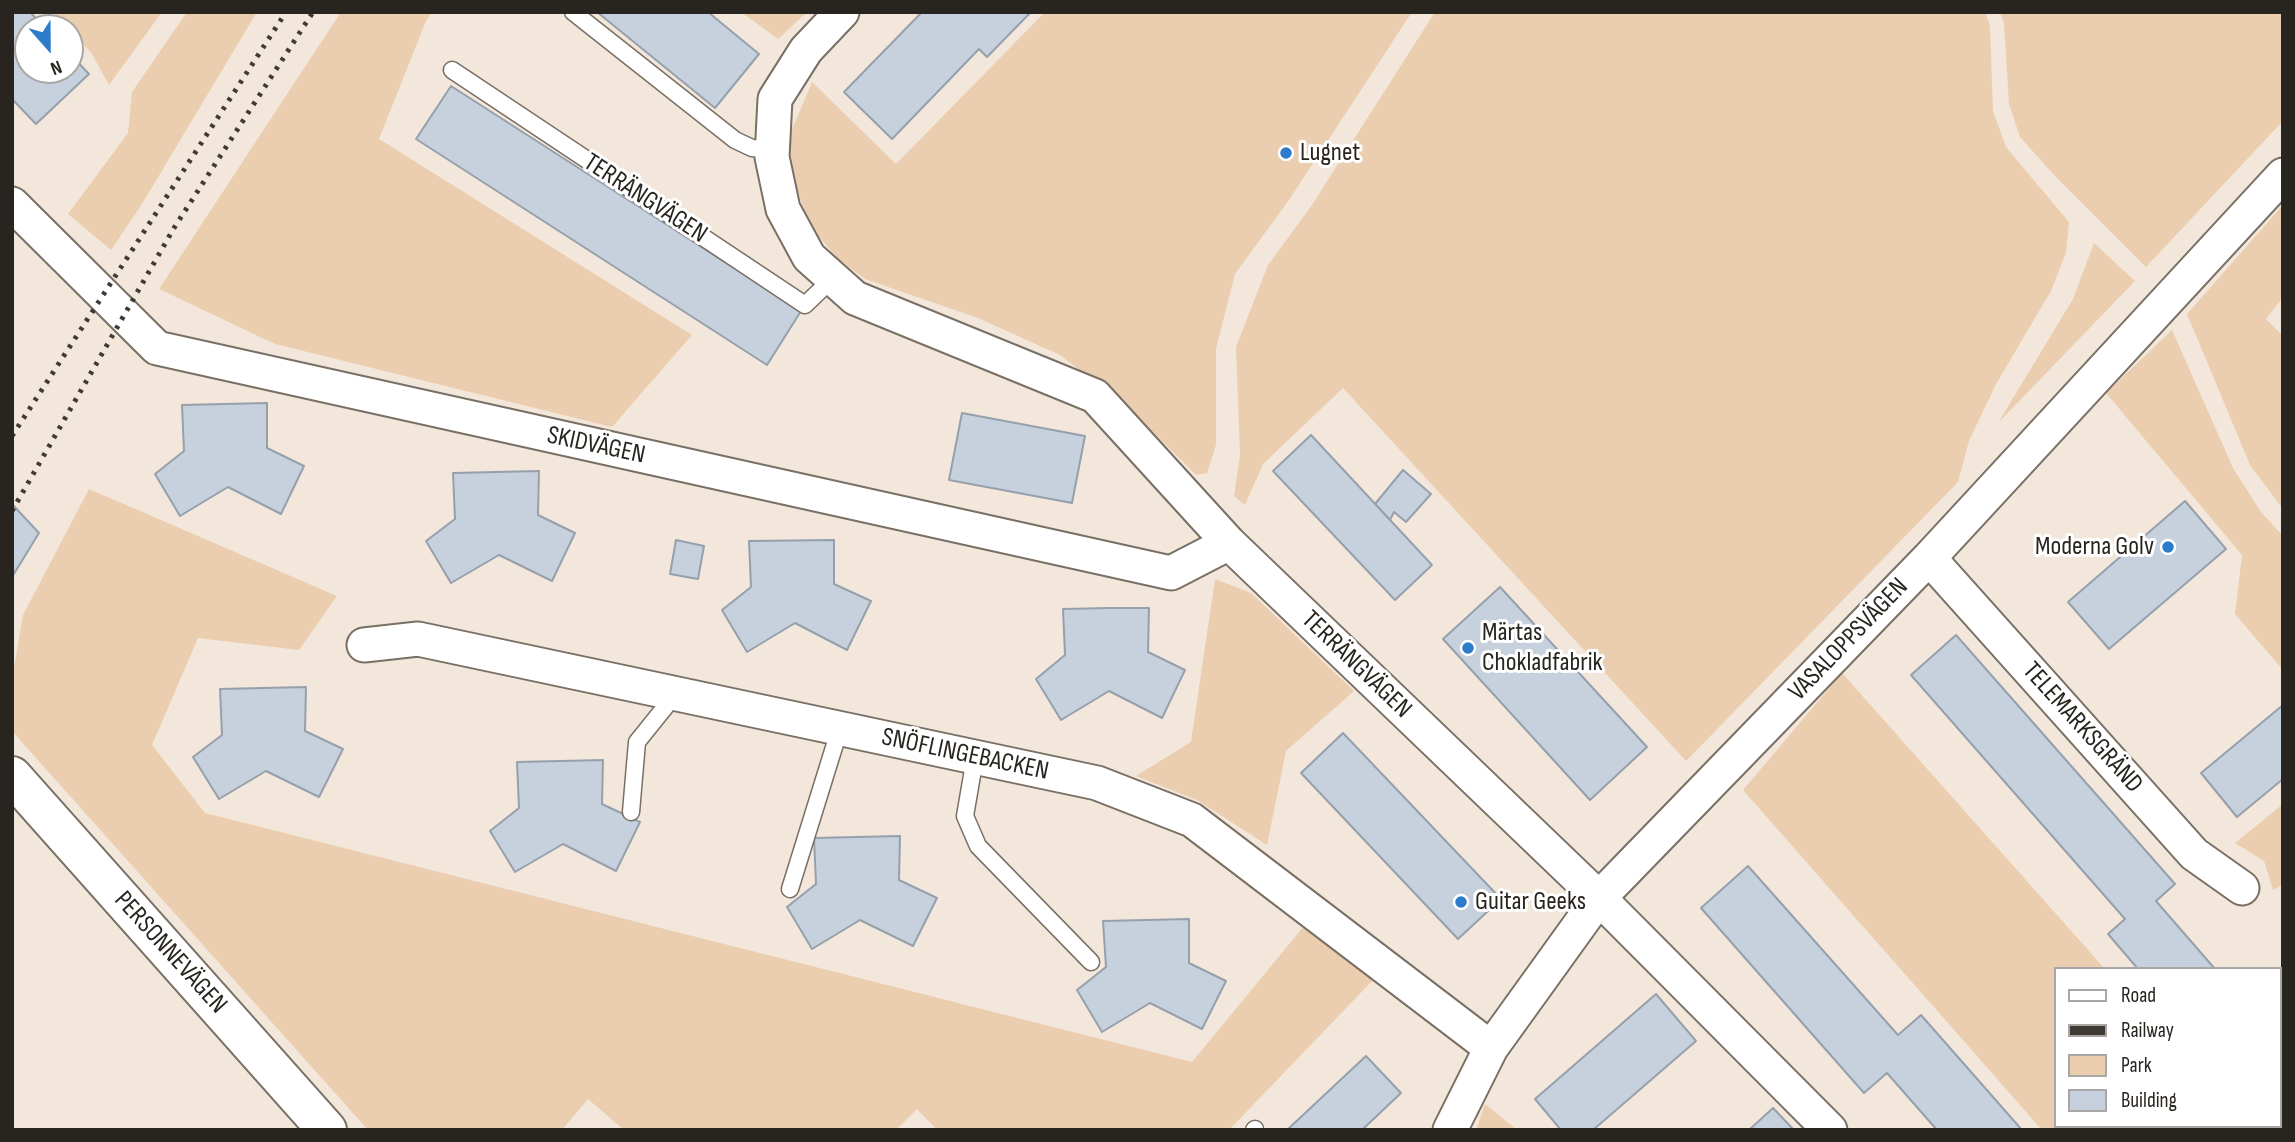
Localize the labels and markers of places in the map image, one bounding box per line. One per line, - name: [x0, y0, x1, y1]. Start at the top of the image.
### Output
- place label: Lugnet: [1300, 137, 1360, 169]
- marker: Lugnet: [1278, 145, 1294, 161]
- place label: Moderna Golv: [2035, 531, 2154, 563]
- marker: Moderna Golv: [2160, 539, 2176, 555]
- place label: Märtas Chokladfabrik: [1482, 617, 1602, 678]
- marker: Märtas Chokladfabrik: [1460, 640, 1476, 656]
- place label: Guitar Geeks: [1475, 886, 1586, 918]
- marker: Guitar Geeks: [1453, 894, 1469, 910]

